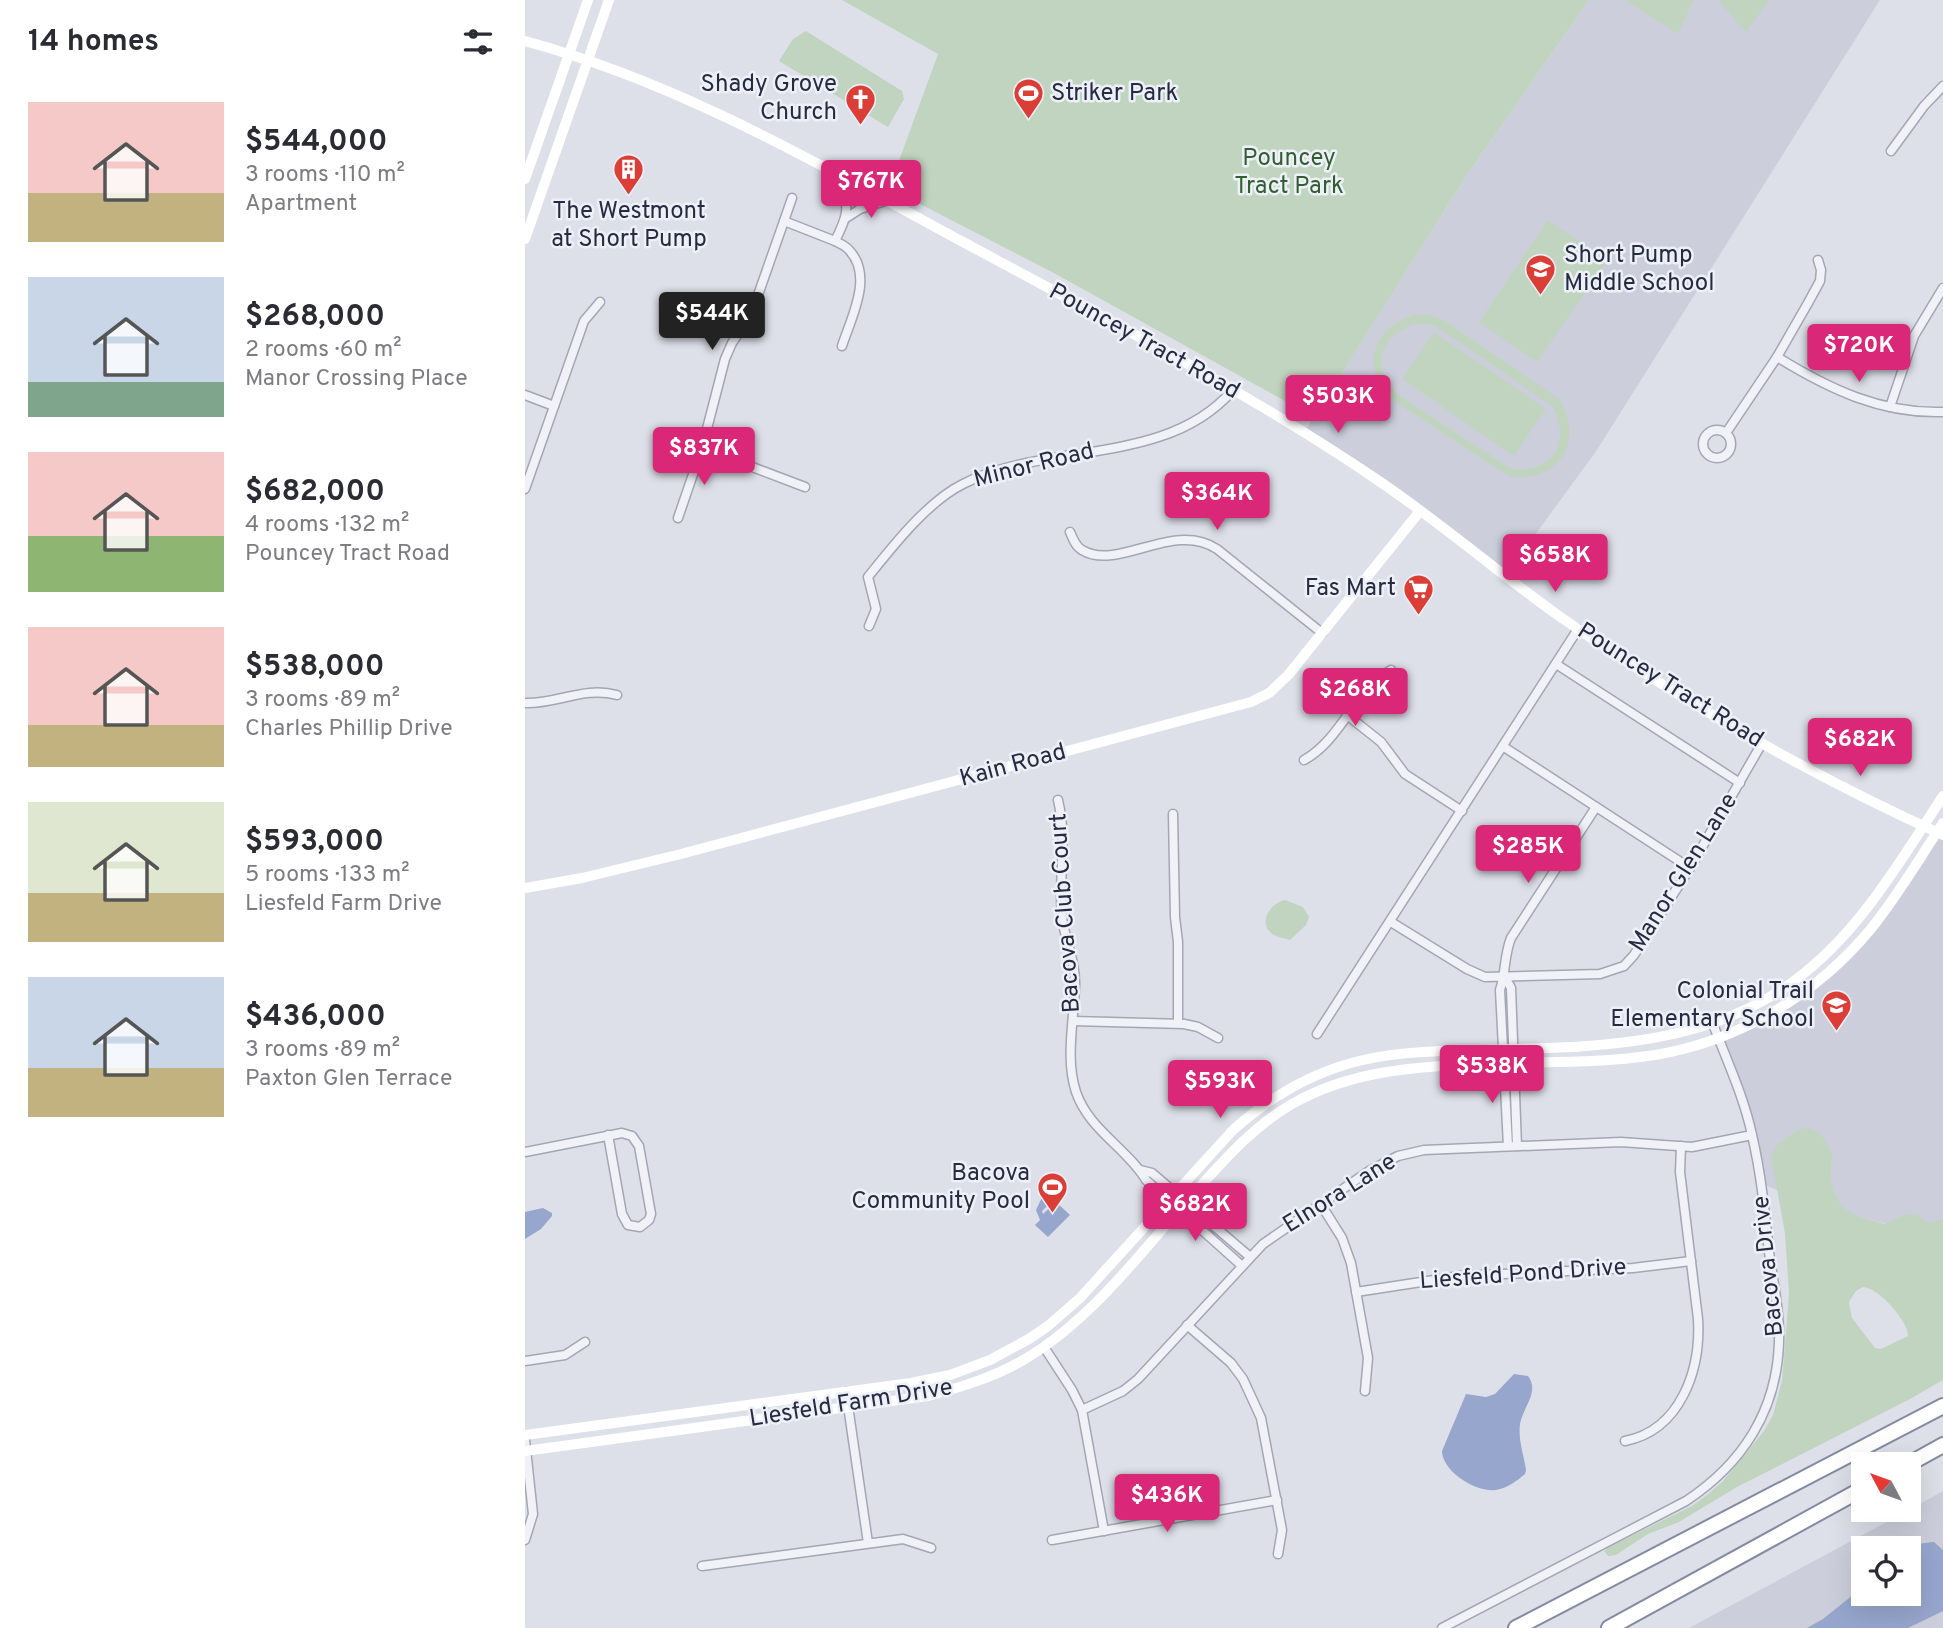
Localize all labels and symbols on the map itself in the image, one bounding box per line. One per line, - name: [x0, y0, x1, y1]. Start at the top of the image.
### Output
- place label: Shady Grove Church: [701, 70, 837, 128]
- sports icon: Striker Park: [1011, 77, 1045, 121]
- place label: Striker Park: [1051, 79, 1178, 109]
- church icon: Shady Grove Church: [843, 82, 877, 126]
- park label: Pouncey Tract Park: [1234, 144, 1344, 202]
- building icon: The Westmont at Short Pump: [612, 153, 646, 197]
- pin: $767K: [822, 160, 920, 220]
- place label: The Westmont at Short Pump: [551, 197, 707, 255]
- place label: Short Pump Middle School: [1564, 241, 1714, 299]
- school or university icon: Short Pump Middle School: [1524, 253, 1558, 297]
- street label: Pouncey Tract Road: [1043, 277, 1245, 407]
- pin: $544K: [663, 292, 761, 352]
- pin: $720K: [1810, 324, 1908, 384]
- pin: $503K: [1289, 376, 1387, 435]
- pin: $837K: [655, 428, 753, 487]
- street label: Minor Road: [971, 437, 1097, 495]
- pin: $364K: [1168, 472, 1266, 532]
- pin: $658K: [1506, 534, 1604, 594]
- supermarket icon: Fas Mart: [1402, 572, 1436, 616]
- place label: Fas Mart: [1305, 574, 1396, 604]
- street label: Pouncey Tract Road: [1571, 617, 1769, 755]
- pin: $268K: [1306, 668, 1404, 728]
- pin: $682K: [1811, 718, 1909, 778]
- street label: Kain Road: [957, 737, 1069, 795]
- street label: Manor Glen Lane: [1623, 788, 1745, 958]
- street label: Bacova Club Court: [1044, 812, 1088, 1014]
- pin: $285K: [1479, 826, 1577, 885]
- place label: Colonial Trail Elementary School: [1610, 977, 1814, 1035]
- school or university icon: Colonial Trail Elementary School: [1820, 989, 1854, 1033]
- pin: $538K: [1443, 1046, 1541, 1105]
- pin: $593K: [1171, 1060, 1269, 1120]
- street label: Elnora Lane: [1278, 1147, 1402, 1241]
- place label: Bacova Community Pool: [851, 1159, 1030, 1217]
- sports icon: Bacova Community Pool: [1036, 1171, 1070, 1215]
- pin: $682K: [1146, 1184, 1244, 1243]
- street label: Bacova Drive: [1747, 1194, 1791, 1338]
- street label: Liesfeld Pond Drive: [1419, 1253, 1627, 1297]
- street label: Liesfeld Farm Drive: [747, 1373, 955, 1435]
- north arrow: [1851, 1452, 1921, 1522]
- pin: $436K: [1118, 1474, 1216, 1534]

